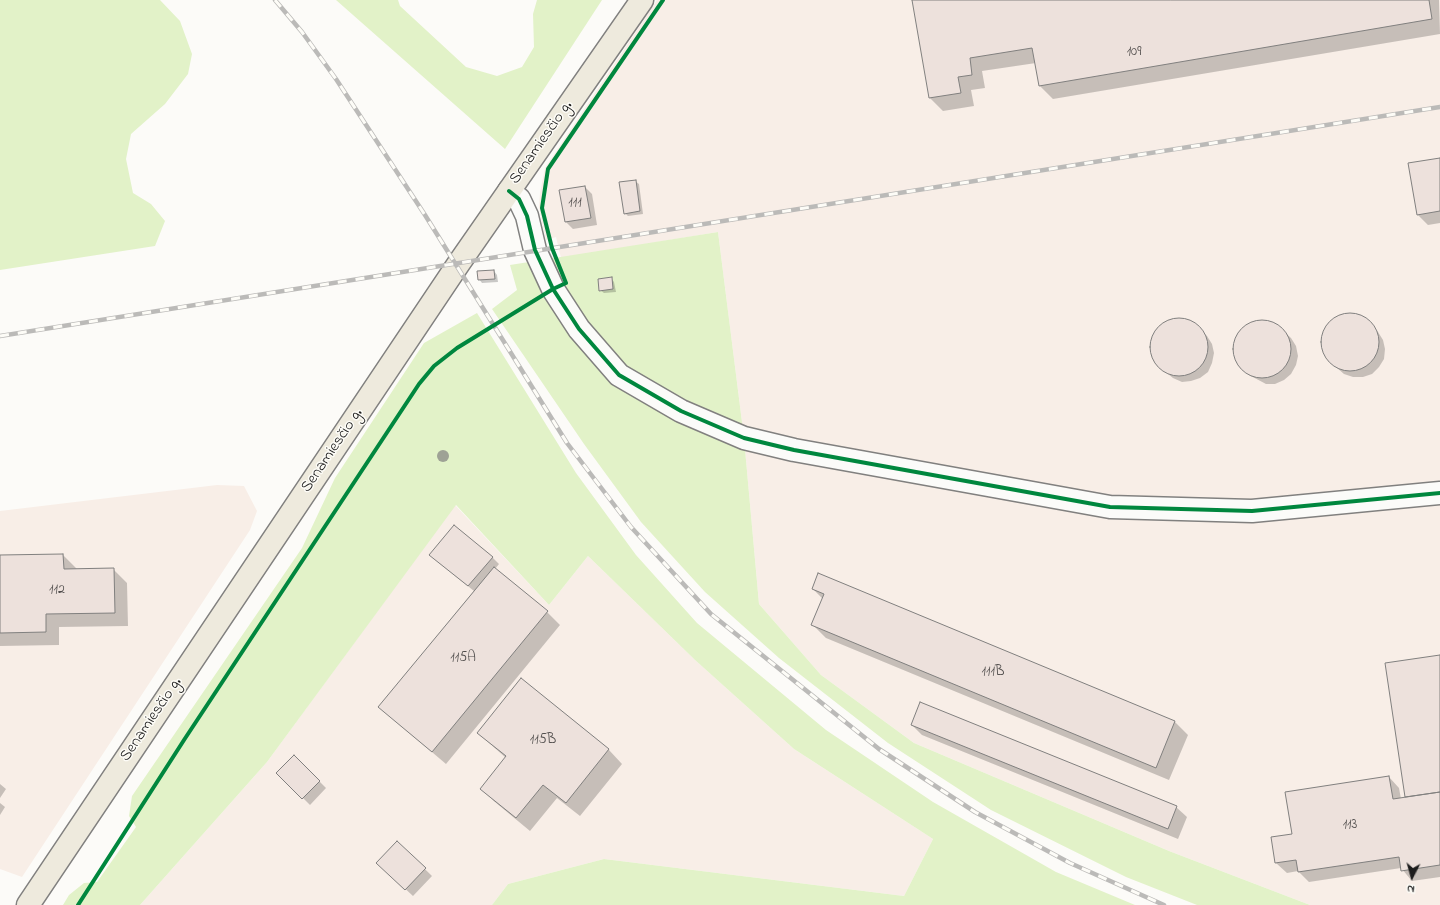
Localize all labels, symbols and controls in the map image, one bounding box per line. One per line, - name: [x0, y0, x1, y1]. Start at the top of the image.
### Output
- house number: 109: [1127, 45, 1141, 61]
- street label: Senamiesčio g.: [506, 98, 578, 188]
- house number: 111: [568, 196, 582, 212]
- street label: Senamiesčio g.: [298, 405, 368, 497]
- house number: 112: [49, 583, 65, 599]
- house number: 115A: [450, 651, 476, 667]
- house number: 111B: [982, 665, 1004, 681]
- street label: Senamiesčio g.: [117, 674, 187, 766]
- house number: 115B: [530, 733, 556, 749]
- house number: 113: [1343, 818, 1357, 834]
- north arrow: [1392, 857, 1432, 897]
- text: N: [1406, 881, 1415, 897]

